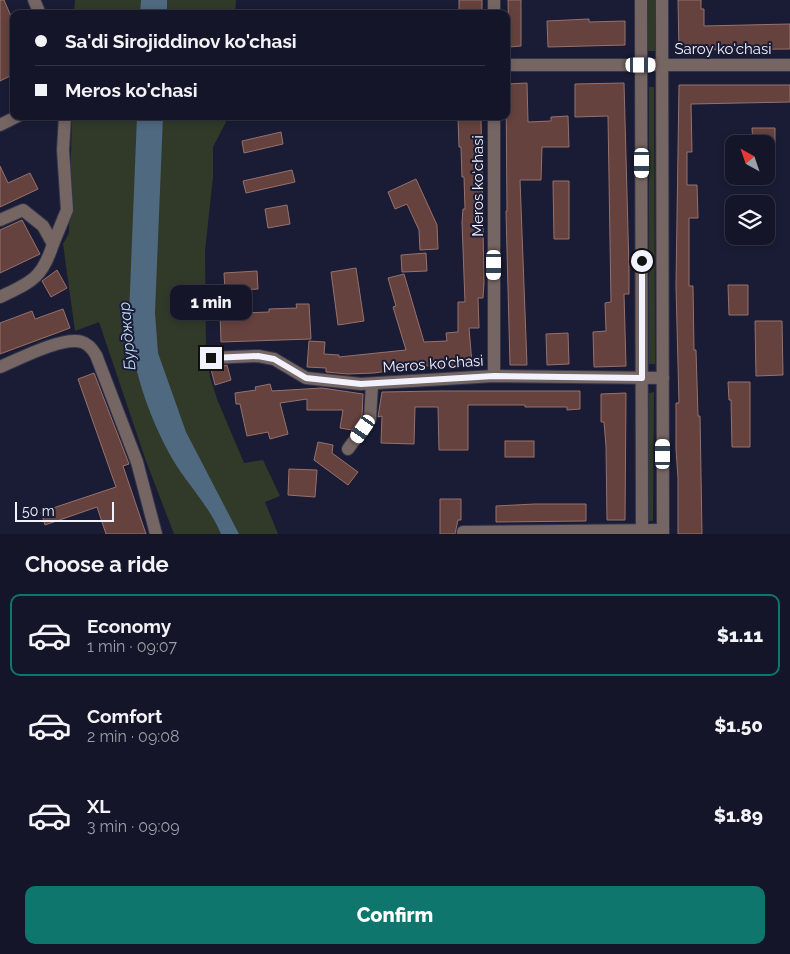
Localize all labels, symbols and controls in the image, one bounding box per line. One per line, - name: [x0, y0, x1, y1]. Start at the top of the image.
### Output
- text: Sa'di Sirojiddinov ko'chasi: [65, 30, 297, 52]
- street label: Saroy ko‘chasi: [674, 40, 772, 58]
- car: [626, 58, 656, 73]
- text: Meros ko'chasi: [65, 79, 198, 101]
- street label: Meros ko‘chasi: [469, 135, 487, 237]
- north arrow: [725, 135, 775, 185]
- map controls: [725, 135, 775, 245]
- car: [634, 148, 649, 178]
- button: layers: [725, 195, 775, 245]
- car: [486, 250, 501, 280]
- route start: [631, 250, 653, 272]
- callout: 1 min: [170, 286, 252, 320]
- text: 1 min: [190, 293, 232, 312]
- water label: Бурджар: [115, 301, 139, 371]
- route end: [200, 347, 222, 369]
- street label: Meros ko'chasi: [382, 351, 484, 377]
- car: [348, 412, 377, 446]
- car: [655, 439, 670, 469]
- scale bar: [15, 499, 114, 522]
- text: 50 m: [22, 503, 55, 519]
- text: Choose a ride: [25, 551, 169, 577]
- icon: car: [27, 613, 72, 658]
- text: Economy: [87, 615, 171, 637]
- text: $1.11: [717, 624, 763, 646]
- text: 1 min · 09:07: [87, 637, 177, 656]
- icon: car: [27, 703, 72, 748]
- text: Comfort: [87, 705, 162, 727]
- text: $1.50: [714, 714, 763, 736]
- text: 2 min · 09:08: [87, 727, 180, 746]
- icon: car: [27, 793, 72, 838]
- text: XL: [87, 795, 110, 817]
- text: $1.89: [714, 804, 763, 826]
- text: 3 min · 09:09: [87, 817, 180, 836]
- button: Confirm: [25, 886, 765, 944]

